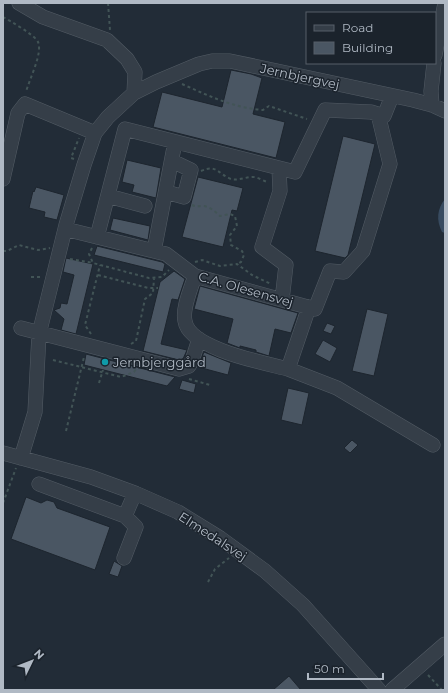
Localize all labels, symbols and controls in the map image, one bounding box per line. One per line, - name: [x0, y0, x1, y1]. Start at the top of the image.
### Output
- legend: [306, 12, 436, 64]
- text: Road: [342, 20, 373, 35]
- text: Building: [342, 40, 393, 55]
- street label: Jernbjergvej: [258, 60, 341, 92]
- street label: C.A. Olesensvej: [197, 268, 295, 310]
- place label: Jernbjerggård: [112, 354, 206, 370]
- marker: Jernbjerggård: [100, 357, 110, 367]
- street label: Elmedalsvej: [176, 508, 250, 564]
- north arrow: [12, 641, 52, 681]
- text: N: [31, 646, 47, 662]
- scale bar: [308, 655, 383, 681]
- text: 50 m: [314, 661, 345, 676]

